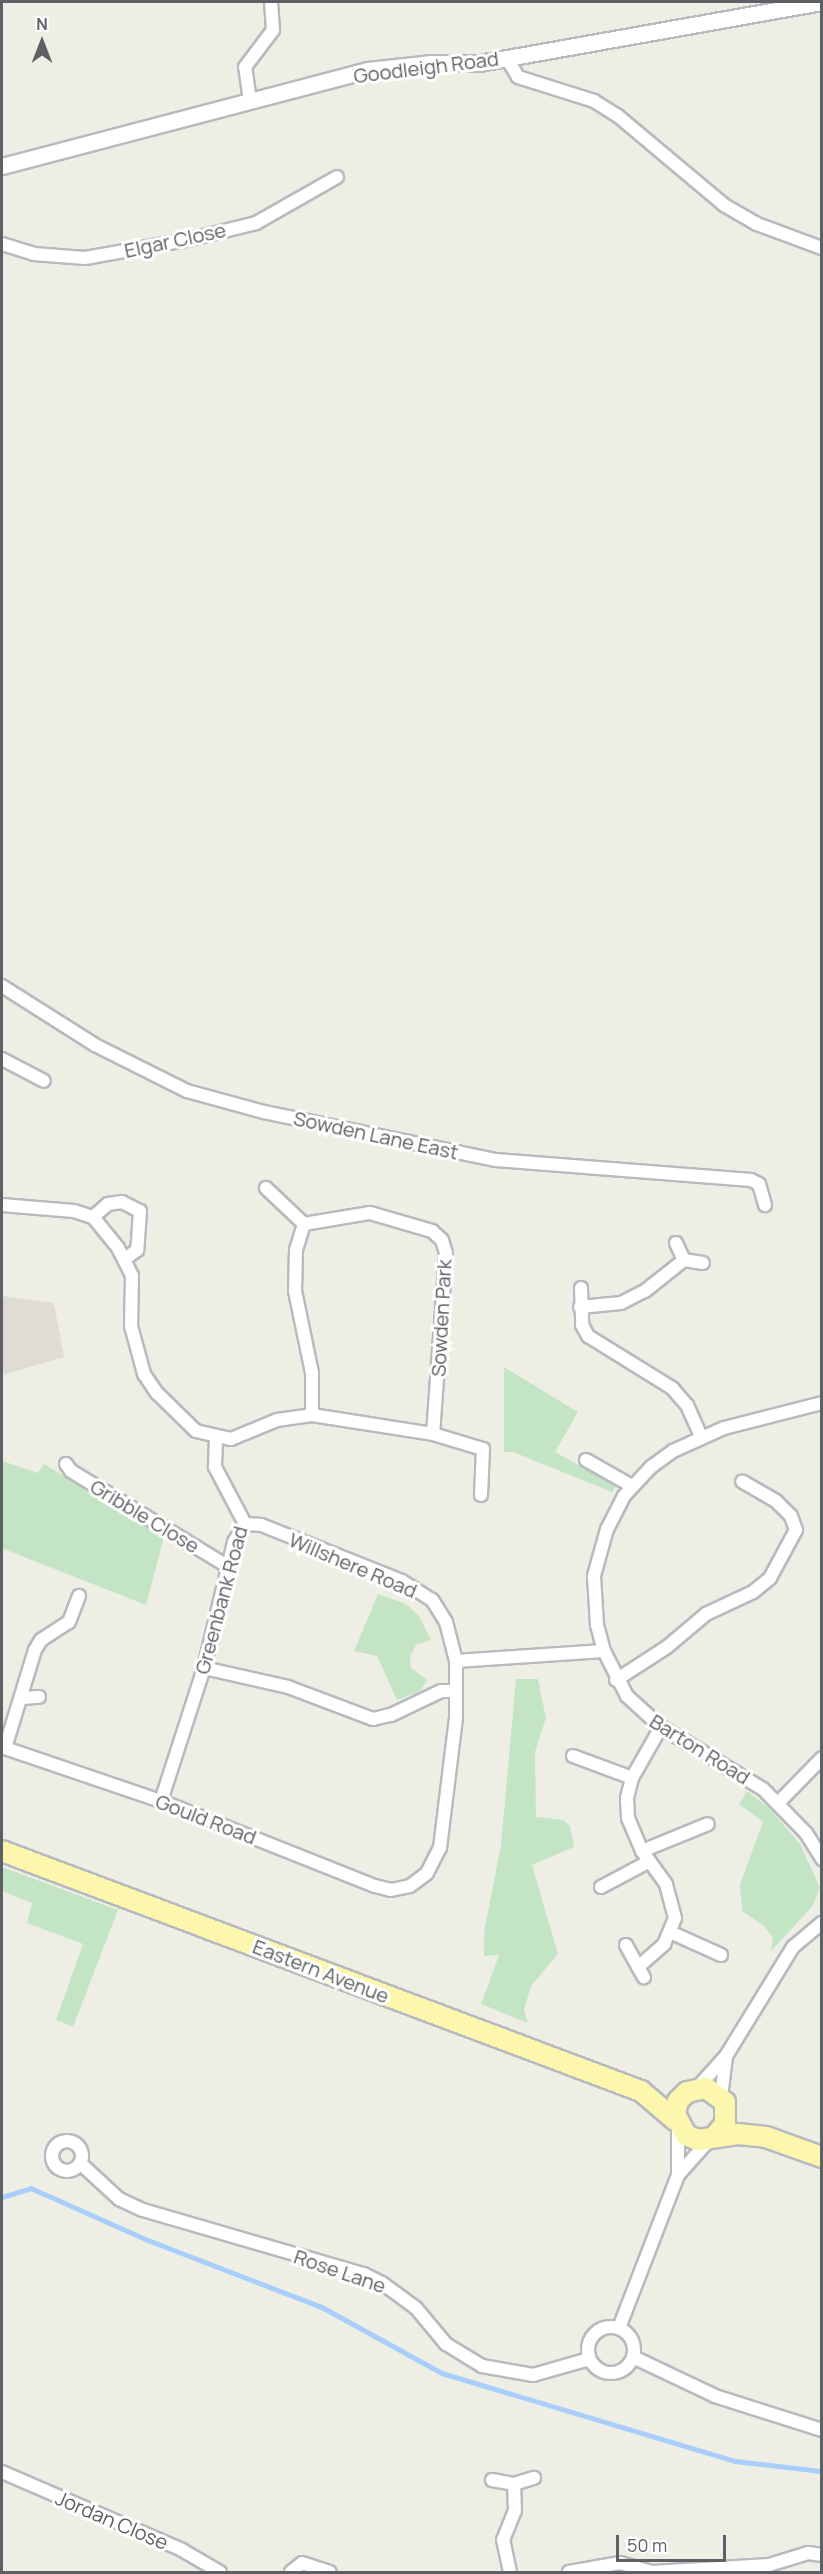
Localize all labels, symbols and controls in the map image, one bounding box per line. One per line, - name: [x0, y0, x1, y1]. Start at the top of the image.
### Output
- north arrow: [12, 12, 72, 72]
- text: N: [36, 13, 48, 35]
- street label: Goodleigh Road: [352, 46, 500, 88]
- street label: Elgar Close: [122, 218, 228, 262]
- street label: Sowden Lane East: [292, 1106, 460, 1164]
- street label: Sowden Park: [426, 1259, 456, 1377]
- street label: Gribble Close: [86, 1474, 204, 1558]
- street label: Greenbank Road: [190, 1523, 252, 1677]
- street label: Willshere Road: [285, 1527, 421, 1603]
- street label: Barton Road: [646, 1709, 754, 1789]
- street label: Gould Road: [152, 1789, 260, 1849]
- street label: Eastern Avenue: [250, 1934, 392, 2008]
- street label: Rose Lane: [291, 2244, 389, 2298]
- street label: Jordan Close: [52, 2486, 172, 2554]
- scale bar: [619, 2523, 728, 2561]
- text: 50 m: [627, 2533, 667, 2557]

